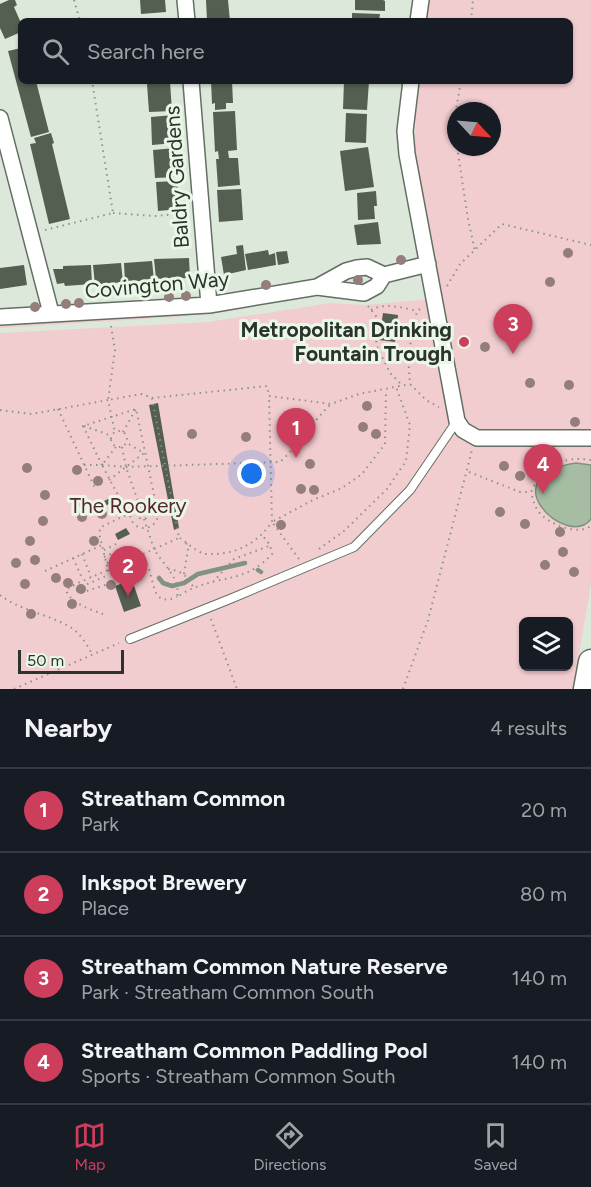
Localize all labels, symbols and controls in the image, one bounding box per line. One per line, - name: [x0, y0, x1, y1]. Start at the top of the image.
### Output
- search box: [18, 18, 573, 84]
- icon: search: [39, 35, 72, 68]
- text: Search here: [87, 38, 205, 65]
- north arrow: [447, 102, 501, 156]
- street label: Baldry Gardens: [159, 105, 194, 249]
- street label: Covington Way: [84, 266, 230, 303]
- pin: 3: [494, 304, 532, 354]
- place label: Metropolitan Drinking Fountain Trough: [240, 317, 452, 366]
- marker: Metropolitan Drinking Fountain Trough: [457, 335, 471, 349]
- pin: 1: [276, 408, 316, 458]
- pin: 4: [524, 444, 562, 494]
- your location: [237, 459, 266, 488]
- park label: The Rookery: [69, 493, 187, 518]
- pin: 2: [108, 546, 148, 596]
- map controls: [519, 617, 573, 671]
- button: layers: [519, 617, 573, 671]
- scale bar: [18, 647, 124, 674]
- text: 50 m: [27, 651, 64, 670]
- text: Nearby: [24, 712, 112, 744]
- text: 4 results: [490, 716, 567, 740]
- text: Streatham Common: [81, 785, 285, 812]
- text: 1: [39, 798, 48, 822]
- text: 20 m: [521, 798, 567, 822]
- text: Park: [81, 812, 119, 836]
- text: Inkspot Brewery: [81, 869, 247, 896]
- text: 2: [38, 882, 49, 906]
- text: 80 m: [520, 882, 567, 906]
- text: Place: [81, 896, 129, 920]
- text: Streatham Common Nature Reserve: [81, 953, 448, 980]
- text: 3: [38, 966, 49, 990]
- text: 140 m: [512, 966, 567, 990]
- text: Park · Streatham Common South: [81, 980, 374, 1004]
- text: Streatham Common Paddling Pool: [81, 1037, 428, 1064]
- text: 4: [37, 1050, 50, 1074]
- text: 140 m: [512, 1050, 567, 1074]
- text: Sports · Streatham Common South: [81, 1064, 395, 1088]
- tab: Map: [73, 1119, 106, 1174]
- tab: Directions: [253, 1119, 326, 1174]
- tab: Saved: [473, 1119, 518, 1174]

